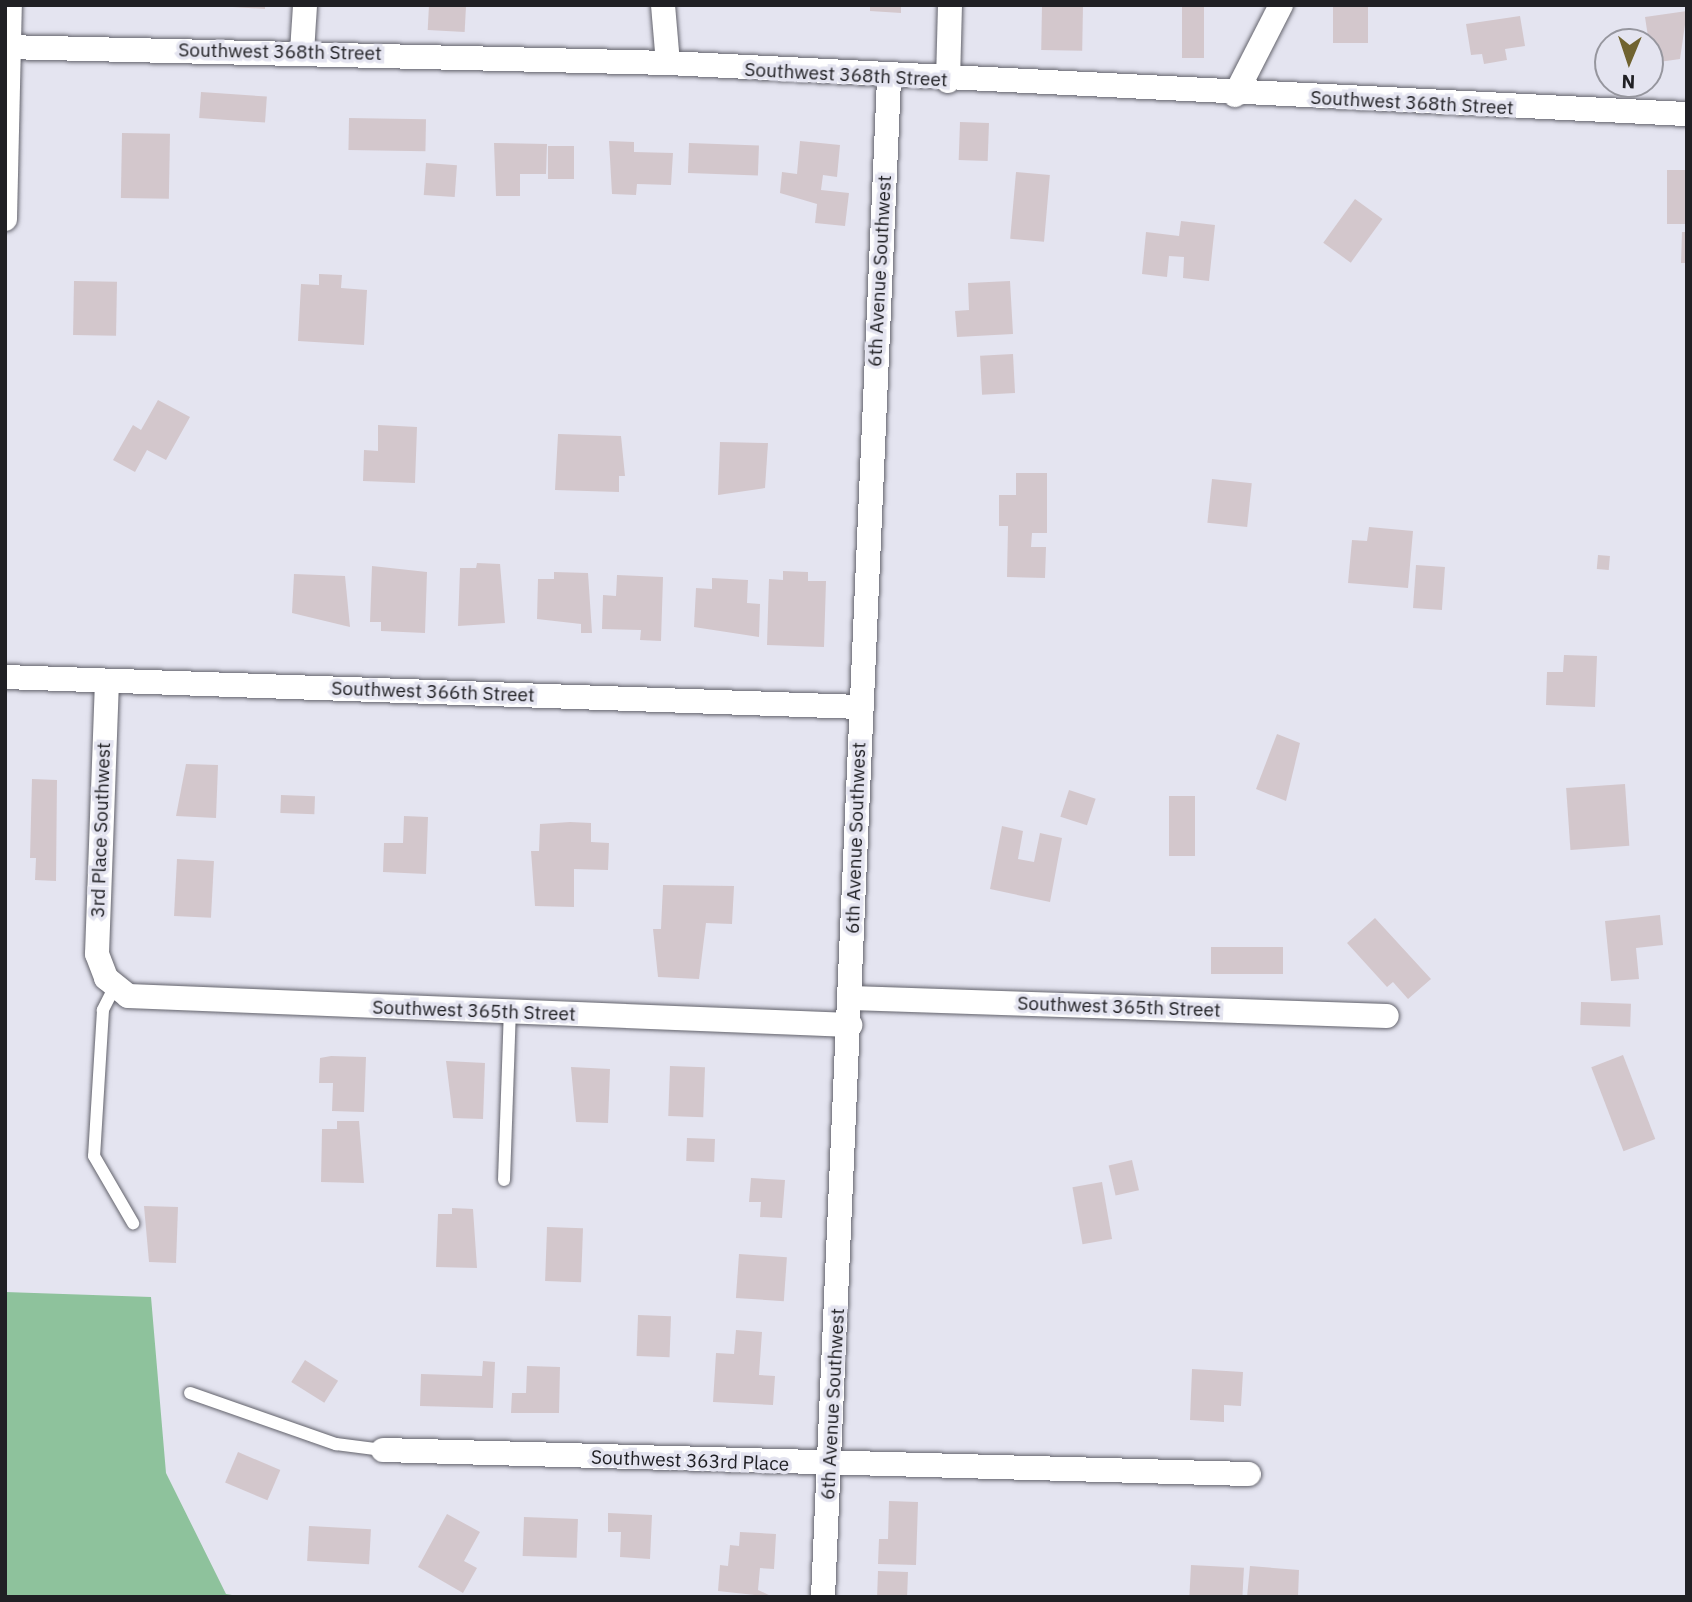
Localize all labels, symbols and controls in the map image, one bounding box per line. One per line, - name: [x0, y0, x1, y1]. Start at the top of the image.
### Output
- north arrow: [1594, 28, 1664, 98]
- street label: Southwest 368th Street: [178, 39, 382, 65]
- street label: Southwest 368th Street: [744, 58, 948, 92]
- text: N: [1621, 70, 1636, 94]
- street label: Southwest 368th Street: [1310, 86, 1514, 120]
- street label: 6th Avenue Southwest: [864, 175, 896, 367]
- street label: Southwest 366th Street: [331, 677, 535, 707]
- street label: 3rd Place Southwest: [87, 742, 115, 918]
- street label: 6th Avenue Southwest: [841, 742, 871, 934]
- street label: Southwest 365th Street: [1017, 992, 1221, 1022]
- street label: Southwest 365th Street: [372, 996, 576, 1026]
- street label: 6th Avenue Southwest: [817, 1308, 849, 1500]
- street label: Southwest 363rd Place: [591, 1446, 789, 1476]

